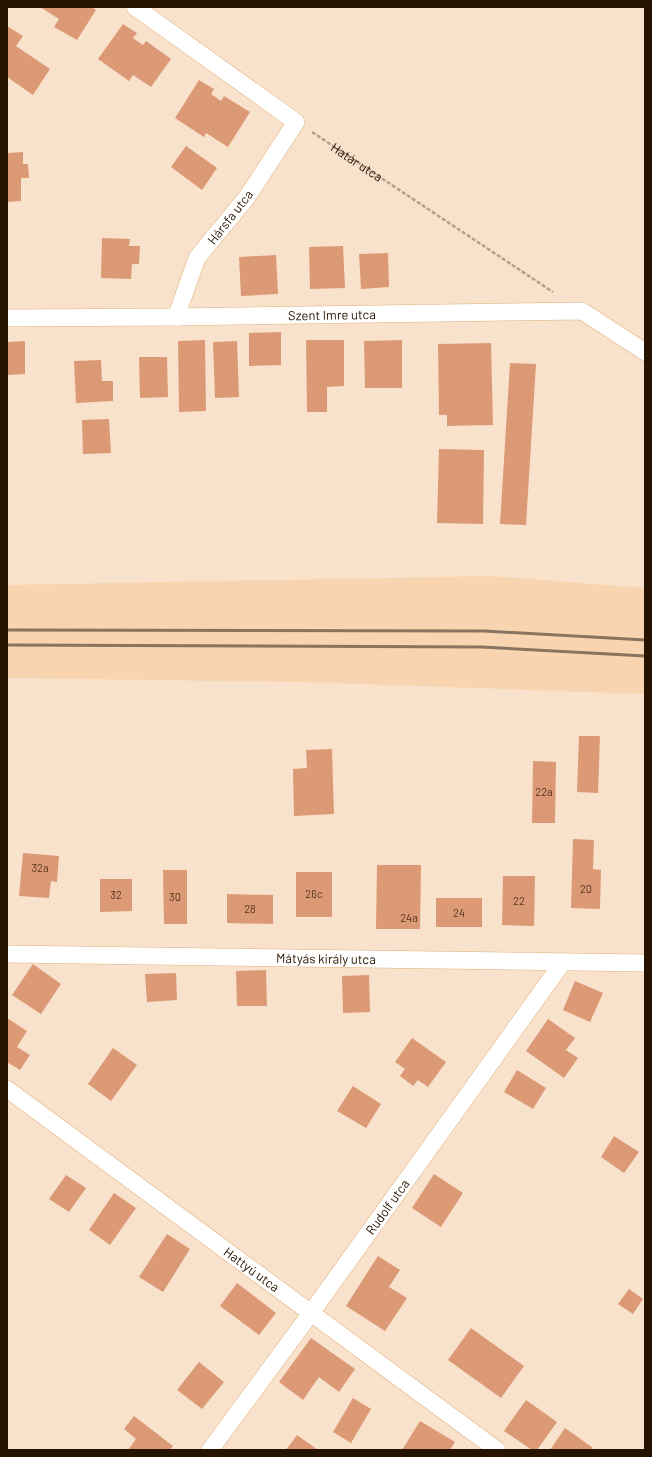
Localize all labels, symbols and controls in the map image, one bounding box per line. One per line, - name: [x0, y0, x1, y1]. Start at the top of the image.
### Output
- street label: Határ utca: [328, 139, 386, 185]
- street label: Hársfa utca: [204, 187, 256, 247]
- street label: Szent Imre utca: [288, 306, 376, 323]
- house number: 22a: [535, 785, 553, 798]
- house number: 32a: [31, 861, 49, 874]
- house number: 20: [580, 882, 592, 895]
- house number: 26c: [305, 887, 323, 900]
- house number: 32: [110, 888, 122, 901]
- house number: 30: [169, 890, 181, 903]
- house number: 22: [513, 894, 525, 907]
- house number: 28: [244, 902, 256, 915]
- house number: 24: [453, 906, 465, 919]
- house number: 24a: [400, 911, 418, 924]
- street label: Mátyás király utca: [276, 950, 376, 967]
- street label: Rudolf utca: [362, 1176, 413, 1238]
- street label: Hattyú utca: [221, 1244, 283, 1295]

